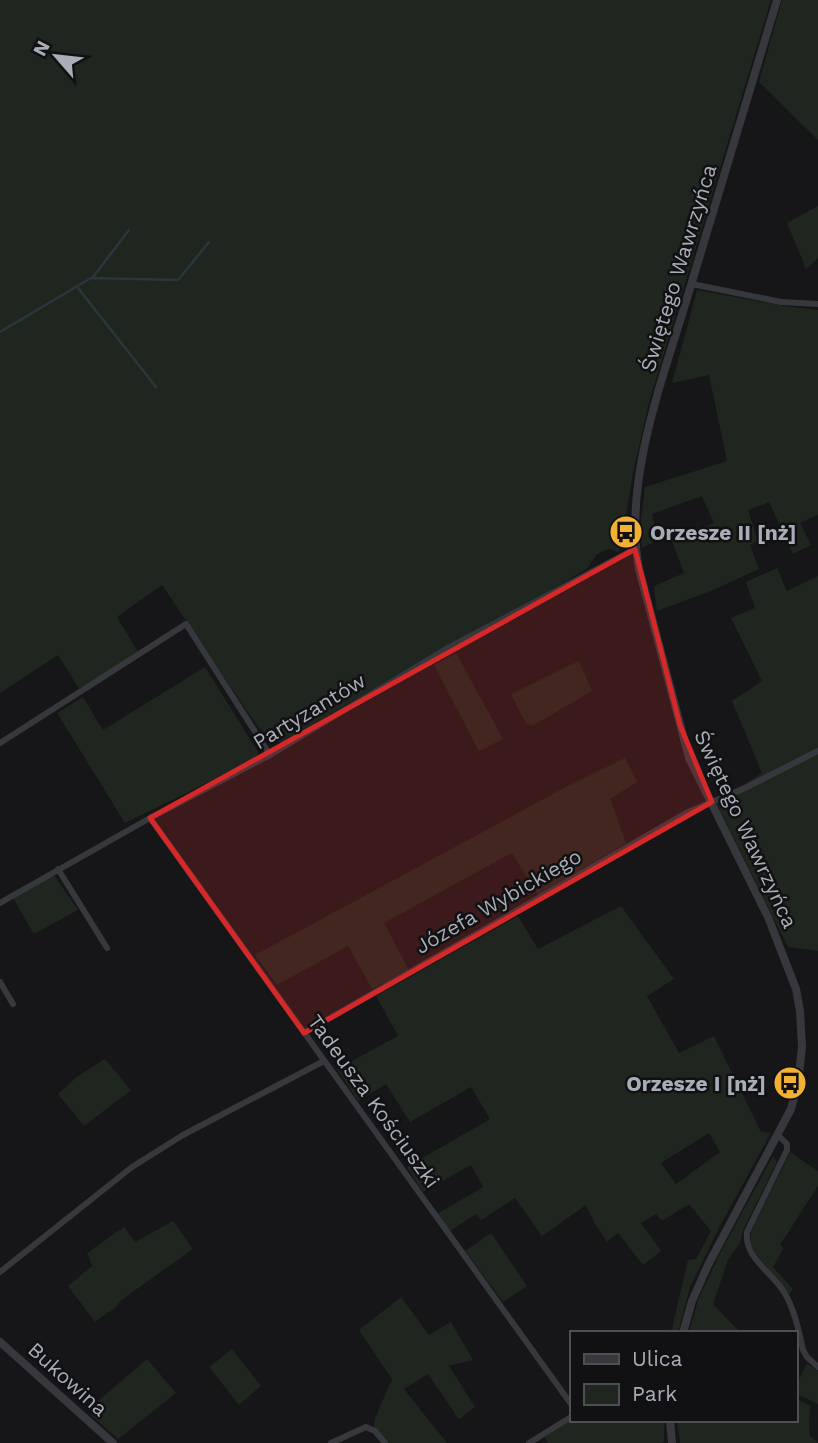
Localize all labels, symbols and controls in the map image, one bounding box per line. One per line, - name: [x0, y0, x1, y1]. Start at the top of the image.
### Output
- north arrow: [21, 21, 91, 91]
- text: N: [28, 37, 55, 60]
- street label: Świętego Wawrzyńca: [635, 161, 721, 375]
- bus stop icon: Orzesze II [nż]: [607, 513, 645, 551]
- place label: Orzesze II [nż]: [650, 520, 796, 545]
- street label: Partyzantów: [248, 668, 370, 754]
- street label: Świętego Wawrzyńca: [689, 726, 803, 932]
- street label: Józefa Wybickiego: [410, 843, 586, 959]
- street label: Tadeusza Kościuszki: [303, 1009, 445, 1193]
- bus stop icon: Orzesze I [nż]: [771, 1064, 809, 1102]
- place label: Orzesze I [nż]: [626, 1071, 766, 1096]
- legend: [570, 1331, 797, 1422]
- street label: Bukowina: [23, 1337, 113, 1421]
- text: Ulica: [632, 1346, 683, 1371]
- text: Park: [632, 1381, 677, 1406]

